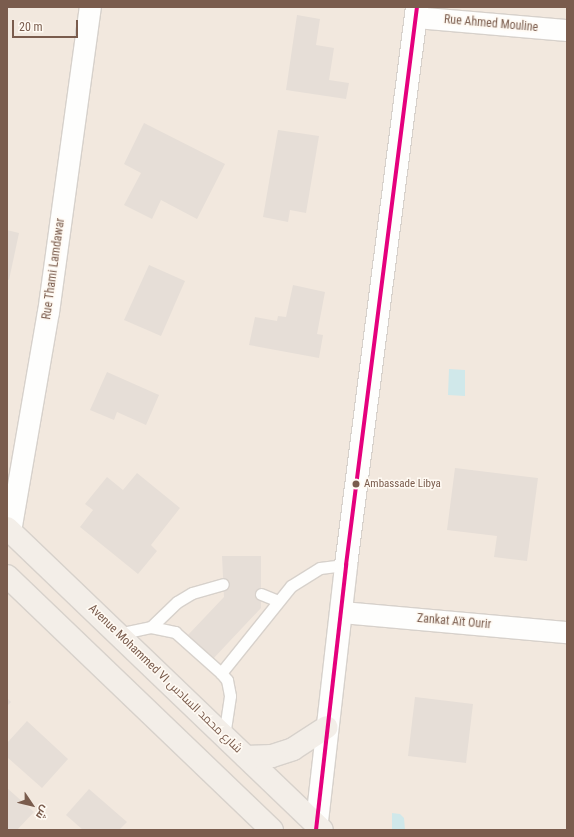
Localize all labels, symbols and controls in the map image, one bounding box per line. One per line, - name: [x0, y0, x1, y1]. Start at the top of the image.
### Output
- scale bar: [14, 12, 80, 38]
- street label: Rue Ahmed Mouline: [443, 13, 539, 35]
- text: 20 m: [19, 20, 43, 34]
- street label: Rue Thami Lamdawar: [40, 217, 68, 321]
- place label: Ambassade Libya: [364, 477, 441, 491]
- marker: Ambassade Libya: [351, 479, 361, 489]
- street label: Avenue Mohammed VI شارع محمد السادس: [85, 602, 245, 756]
- street label: Zankat Aït Ourir: [416, 612, 492, 632]
- north arrow: [12, 785, 52, 825]
- text: ش: [33, 803, 52, 822]

